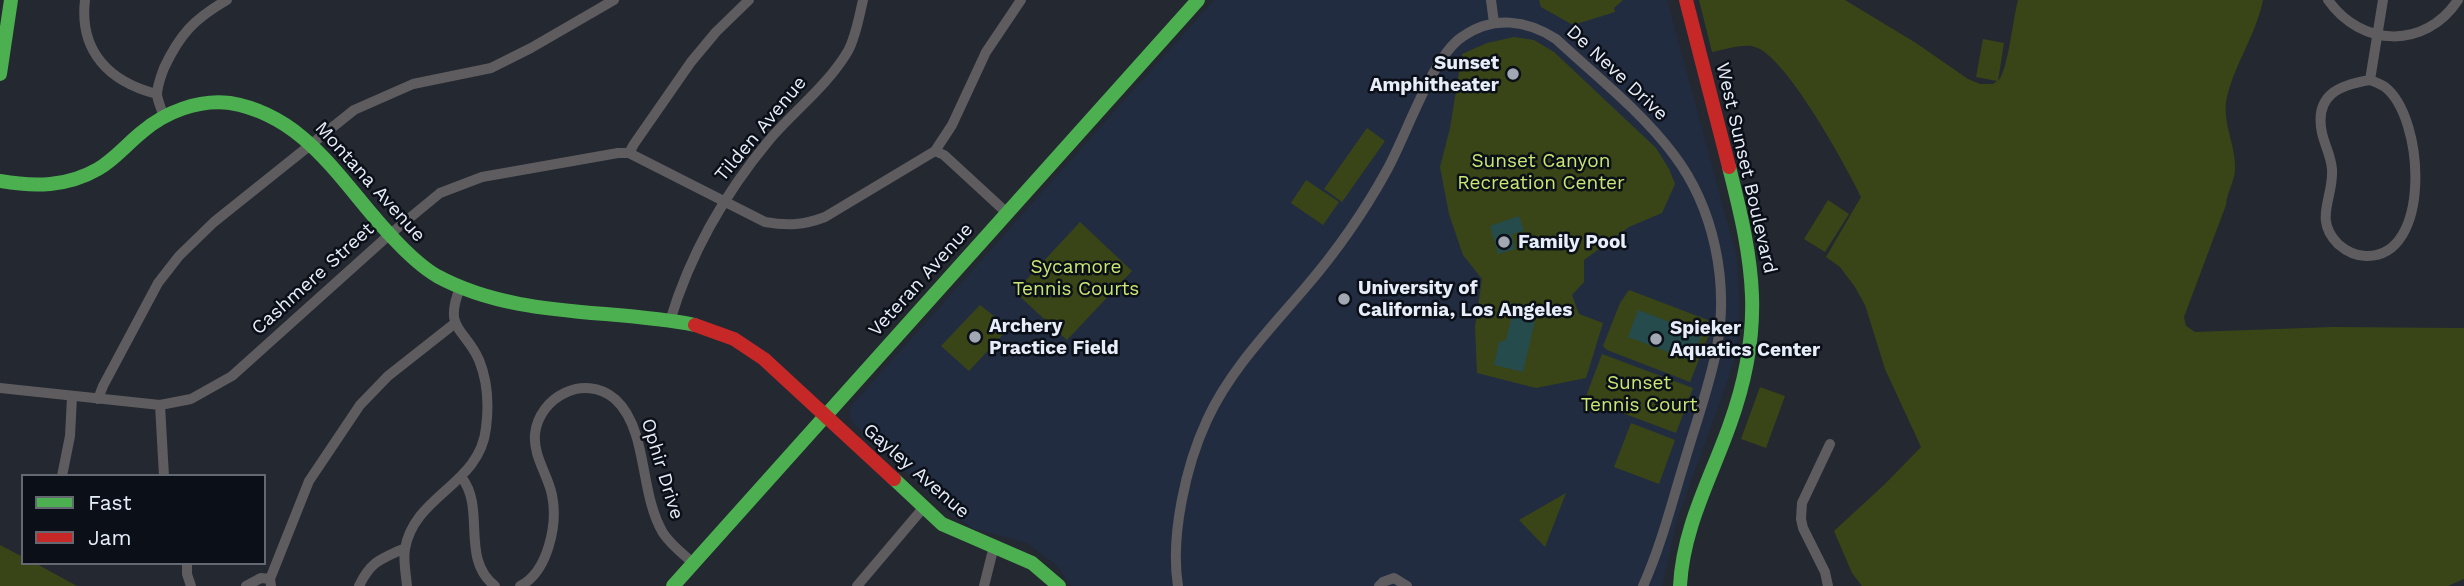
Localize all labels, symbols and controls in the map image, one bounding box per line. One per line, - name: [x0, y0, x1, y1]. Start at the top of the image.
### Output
- street label: De Neve Drive: [1562, 20, 1672, 126]
- place label: Sunset Amphitheater: [1370, 52, 1499, 96]
- street label: West Sunset Boulevard: [1711, 60, 1781, 276]
- marker: Sunset Amphitheater: [1505, 66, 1521, 82]
- street label: Tilden Avenue: [710, 72, 812, 186]
- street label: Montana Avenue: [310, 117, 430, 247]
- park label: Sunset Canyon Recreation Center: [1457, 150, 1625, 194]
- street label: Cashmere Street: [247, 218, 379, 340]
- street label: Veteran Avenue: [864, 219, 978, 341]
- place label: Family Pool: [1518, 231, 1627, 253]
- marker: Family Pool: [1496, 234, 1512, 250]
- park label: Sycamore Tennis Courts: [1013, 256, 1139, 300]
- place label: University of California, Los Angeles: [1358, 277, 1572, 321]
- marker: University of California, Los Angeles: [1336, 291, 1352, 307]
- place label: Archery Practice Field: [989, 315, 1119, 359]
- place label: Spieker Aquatics Center: [1670, 317, 1820, 361]
- marker: Archery Practice Field: [967, 329, 983, 345]
- marker: Spieker Aquatics Center: [1648, 331, 1664, 347]
- park label: Sunset Tennis Court: [1581, 372, 1697, 416]
- street label: Ophir Drive: [636, 416, 688, 522]
- street label: Gayley Avenue: [858, 419, 974, 523]
- legend: [21, 474, 266, 565]
- text: Fast: [88, 490, 132, 515]
- text: Jam: [88, 525, 131, 550]

